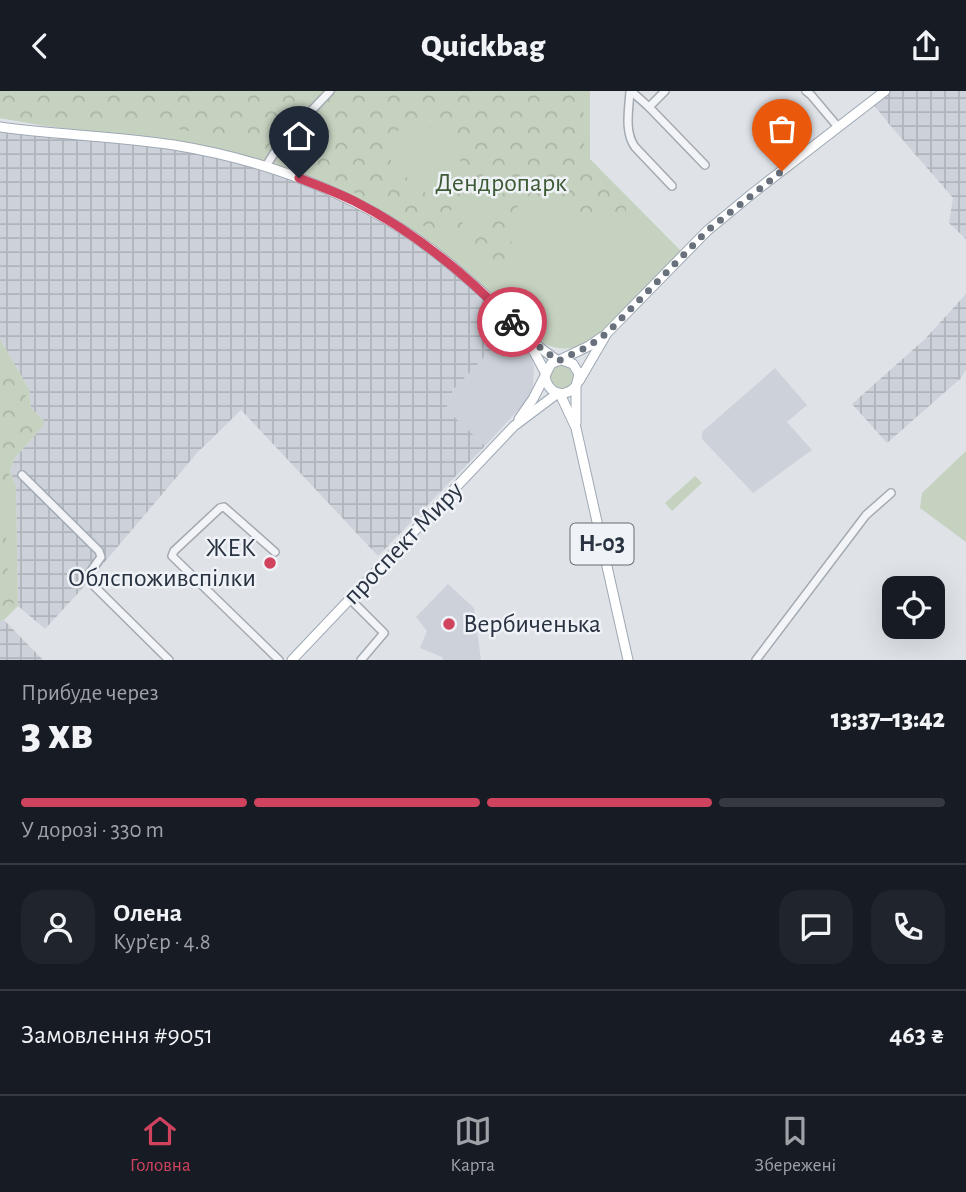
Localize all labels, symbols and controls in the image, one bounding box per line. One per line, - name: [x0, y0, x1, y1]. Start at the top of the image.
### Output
- icon: back: [21, 27, 59, 65]
- icon: share: [907, 27, 945, 65]
- text: Quickbag: [421, 30, 545, 62]
- pin: [752, 99, 812, 171]
- pin: [269, 106, 329, 178]
- icon: bag: [763, 110, 801, 148]
- icon: home: [280, 117, 318, 155]
- park label: Дендропарк: [435, 170, 567, 196]
- courier: [477, 287, 547, 357]
- icon: bike: [493, 303, 531, 341]
- street label: проспект Миру: [338, 477, 468, 609]
- road number: Н-03: [570, 523, 634, 565]
- place label: ЖЕК Облспоживспілки: [68, 535, 256, 591]
- marker: ЖЕК Облспоживспілки: [262, 555, 278, 571]
- map controls: [882, 576, 945, 639]
- button: locate: [882, 576, 945, 639]
- place label: Вербиченька: [463, 611, 601, 637]
- marker: Вербиченька: [441, 616, 457, 632]
- text: Прибуде через: [21, 682, 159, 705]
- text: 13:37–13:42: [831, 706, 945, 732]
- text: 3 хв: [21, 711, 93, 757]
- text: У дорозі · 330 m: [21, 819, 164, 842]
- button: person: [21, 890, 95, 964]
- button: chat: [779, 890, 853, 964]
- button: phone: [871, 890, 945, 964]
- text: Олена: [113, 900, 182, 926]
- text: Кур’єр · 4.8: [113, 931, 211, 954]
- text: Замовлення #9051: [21, 1022, 213, 1048]
- text: 463 ₴: [889, 1022, 945, 1048]
- tab: Головна: [130, 1112, 191, 1177]
- tab: Карта: [450, 1112, 495, 1177]
- tab: Збережені: [755, 1112, 836, 1177]

